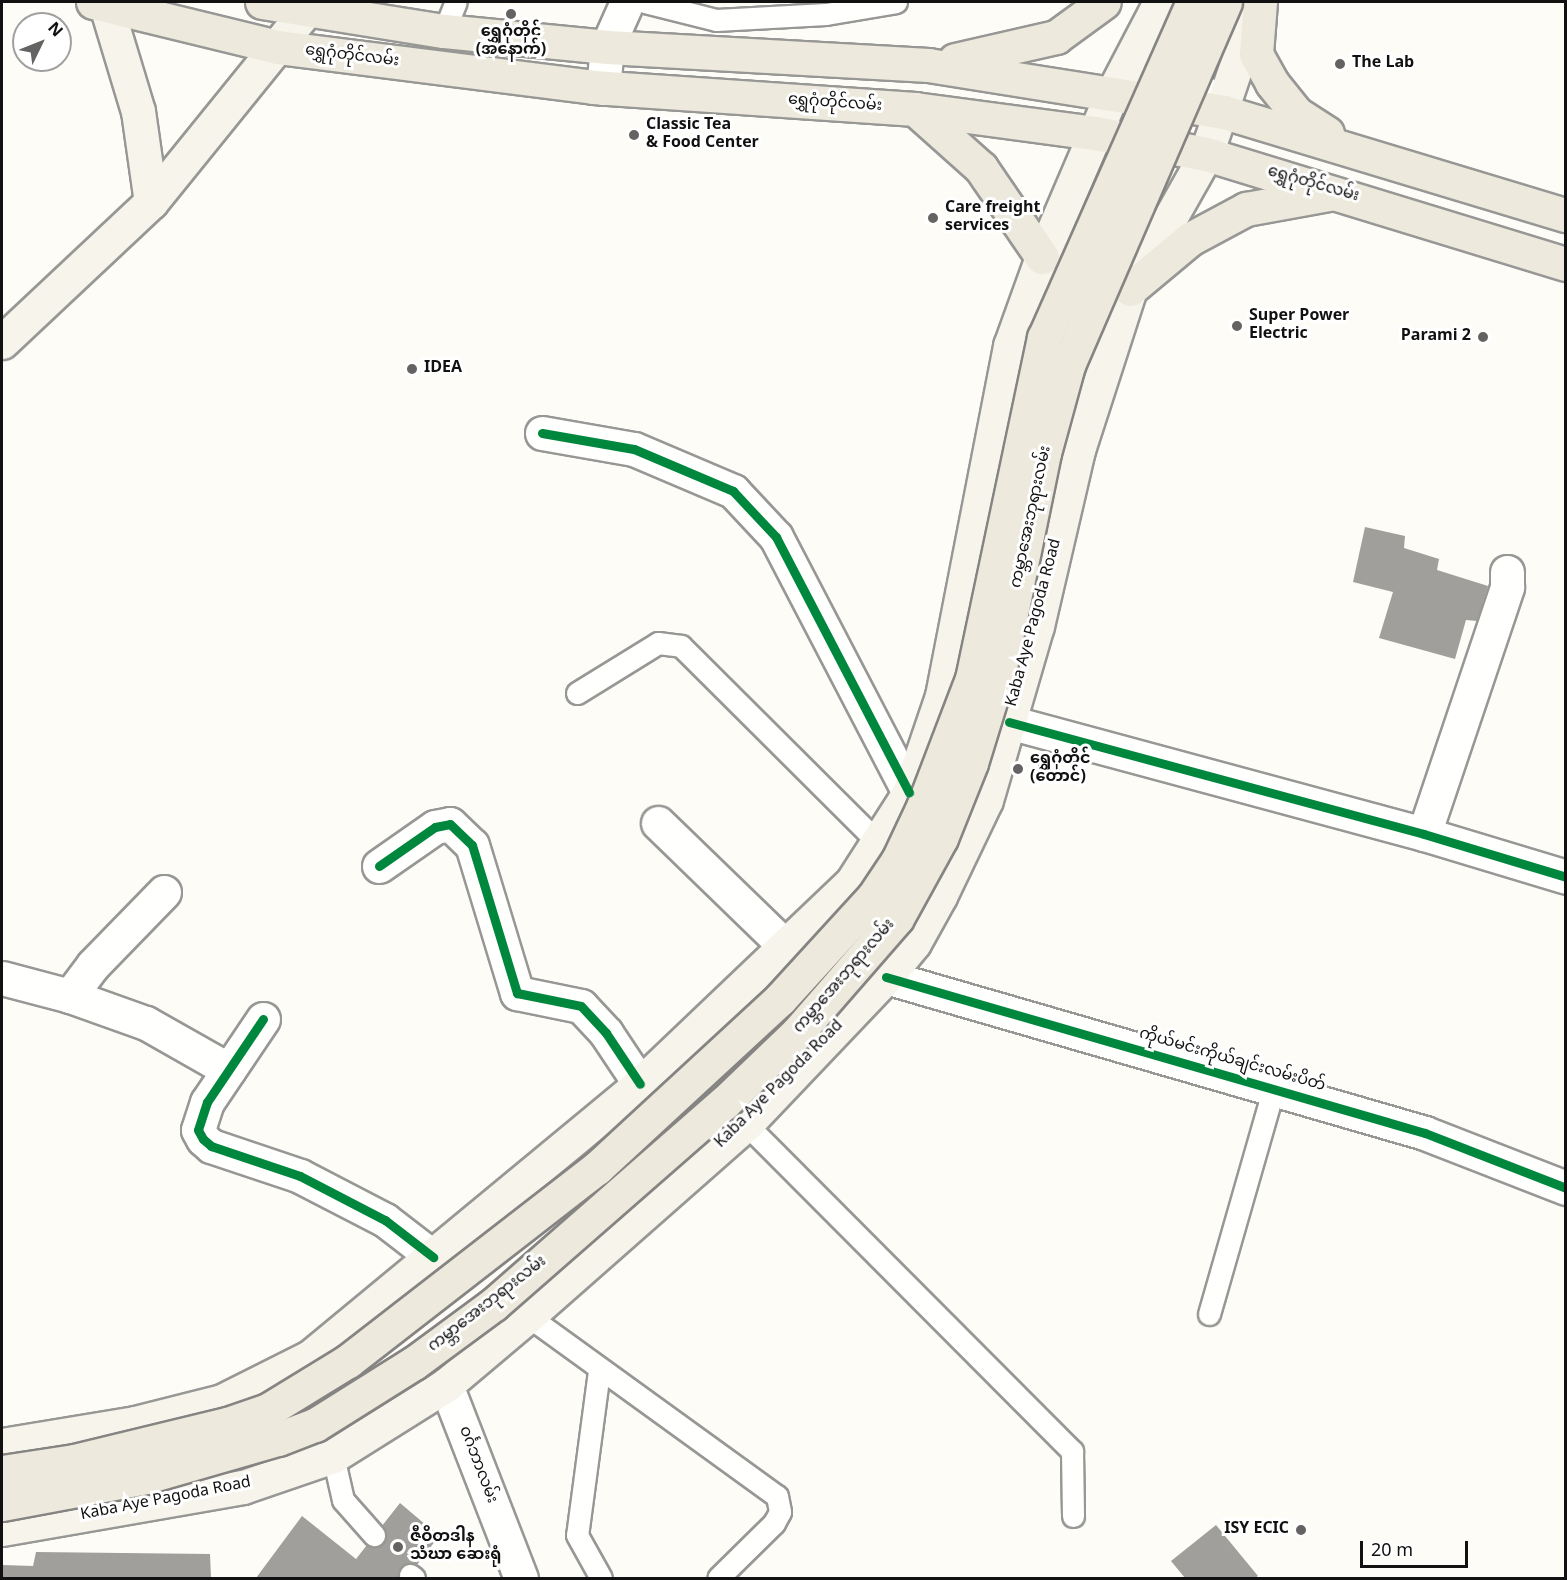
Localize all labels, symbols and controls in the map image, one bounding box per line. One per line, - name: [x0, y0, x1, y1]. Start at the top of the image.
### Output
- marker: ရွှေဂုံတိုင် (အနောက်): [504, 7, 518, 21]
- north arrow: [12, 12, 72, 72]
- text: N: [37, 14, 71, 47]
- place label: ရွှေဂုံတိုင် (အနောက်): [475, 23, 547, 61]
- street label: ရွှေဂုံတိုင်လမ်း: [304, 42, 400, 72]
- place label: The Lab: [1352, 54, 1414, 74]
- marker: The Lab: [1333, 57, 1347, 71]
- street label: ရွှေဂုံတိုင်လမ်း: [787, 91, 883, 117]
- place label: Classic Tea & Food Center: [646, 116, 757, 154]
- marker: Classic Tea & Food Center: [627, 128, 641, 142]
- street label: ရွှေဂုံတိုင်လမ်း: [1265, 163, 1361, 207]
- place label: Care freight services: [945, 199, 1038, 237]
- marker: Care freight services: [926, 211, 940, 225]
- place label: Super Power Electric: [1249, 307, 1349, 345]
- marker: Super Power Electric: [1230, 319, 1244, 333]
- place label: Parami 2: [1402, 327, 1471, 347]
- marker: Parami 2: [1476, 330, 1490, 344]
- place label: IDEA: [424, 359, 461, 379]
- marker: IDEA: [405, 362, 419, 376]
- street label: ကမ္ဘာအေးဘုရားလမ်း: [1008, 444, 1056, 590]
- street label: Kaba Aye Pagoda Road: [1004, 539, 1066, 707]
- place label: ရွှေဂုံတိုင် (တောင်): [1030, 750, 1091, 788]
- marker: ရွှေဂုံတိုင် (တောင်): [1011, 762, 1025, 776]
- street label: ကမ္ဘာအေးဘုရားလမ်း: [790, 916, 900, 1038]
- street label: Kaba Aye Pagoda Road: [713, 1018, 847, 1152]
- street label: ကိုယ်မင်းကိုယ်ချင်းလမ်းပိတ်: [1137, 1025, 1327, 1097]
- street label: ကမ္ဘာအေးဘုရားလမ်း: [425, 1253, 551, 1357]
- street label: ဝင်္ဂဘာလမ်း: [454, 1424, 500, 1506]
- street label: Kaba Aye Pagoda Road: [81, 1474, 251, 1526]
- place label: ISY ECIC: [1225, 1520, 1289, 1540]
- marker: ISY ECIC: [1294, 1523, 1308, 1537]
- place label: ဇီဝိတဒါန သံဃာ ဆေးရုံ: [410, 1528, 501, 1566]
- scale bar: [1363, 1529, 1471, 1567]
- text: 20 m: [1371, 1532, 1413, 1571]
- marker: ဇီဝိတဒါန သံဃာ ဆေးရုံ: [391, 1540, 405, 1554]

